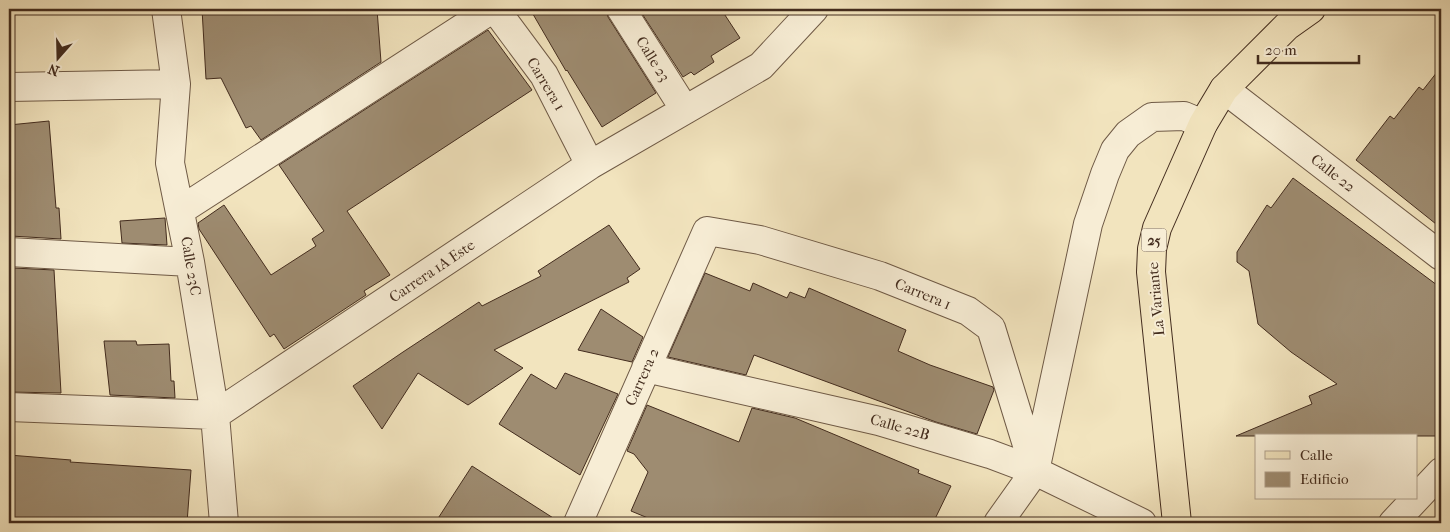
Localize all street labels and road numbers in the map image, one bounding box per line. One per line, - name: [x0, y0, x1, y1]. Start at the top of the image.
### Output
- street label: Calle 23: [632, 33, 674, 85]
- street label: Carrera 1: [523, 54, 569, 114]
- street label: Calle 22: [1307, 150, 1359, 196]
- road number: 25: [1142, 228, 1166, 252]
- street label: Calle 23C: [177, 235, 205, 297]
- street label: Carrera 1A Este: [386, 235, 479, 306]
- street label: La Variante: [1144, 261, 1168, 337]
- street label: Carrera 1: [892, 275, 954, 313]
- street label: Carrera 2: [621, 345, 663, 409]
- street label: Calle 22B: [868, 410, 932, 444]

